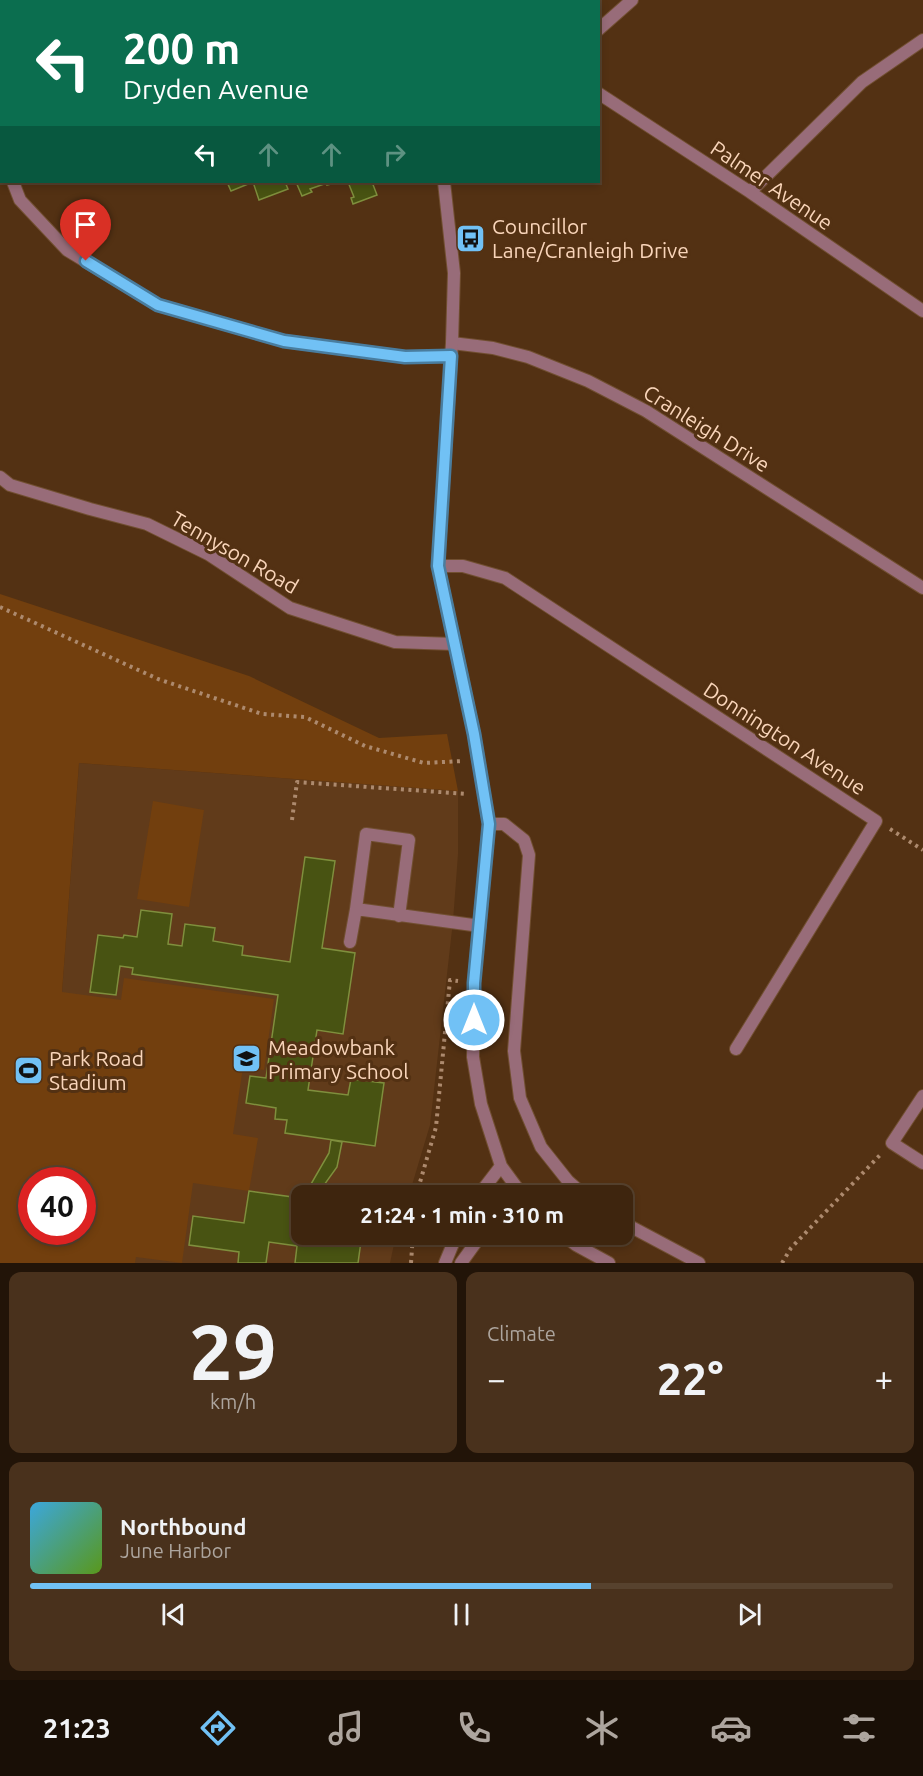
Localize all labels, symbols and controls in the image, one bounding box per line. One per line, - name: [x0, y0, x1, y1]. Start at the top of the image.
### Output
- icon: left: [24, 24, 102, 102]
- text: 200 m: [123, 25, 240, 72]
- text: Dryden Avenue: [123, 74, 309, 104]
- street label: Palmer Avenue: [706, 135, 838, 235]
- icon: left: [189, 138, 222, 171]
- icon: ahead: [252, 138, 285, 171]
- icon: ahead: [315, 138, 348, 171]
- icon: right: [378, 138, 411, 171]
- pin: [60, 199, 111, 261]
- icon: arrive: [69, 208, 102, 241]
- place label: Councillor Lane/Cranleigh Drive: [492, 214, 689, 262]
- bus stop icon: Councillor Lane/Cranleigh Drive: [455, 222, 487, 254]
- street label: Cranleigh Drive: [639, 380, 775, 476]
- street label: Tennyson Road: [167, 506, 303, 598]
- street label: Donnington Avenue: [699, 677, 871, 799]
- position arrow: [442, 988, 506, 1052]
- place label: Meadowbank Primary School: [268, 1035, 409, 1083]
- school or university icon: Meadowbank Primary School: [231, 1043, 263, 1075]
- place label: Park Road Stadium: [49, 1046, 144, 1094]
- sports icon: Park Road Stadium: [12, 1054, 44, 1086]
- speed limit sign: 40: [18, 1167, 96, 1245]
- text: 21:24 · 1 min · 310 m: [360, 1202, 564, 1227]
- text: 29: [189, 1307, 277, 1395]
- text: Climate: [487, 1322, 556, 1345]
- text: 22°: [657, 1353, 723, 1404]
- text: −: [487, 1360, 506, 1397]
- text: +: [874, 1360, 893, 1397]
- text: km/h: [210, 1390, 256, 1413]
- text: Northbound: [120, 1514, 246, 1539]
- text: June Harbor: [120, 1539, 231, 1562]
- icon: previous: [157, 1598, 190, 1631]
- icon: pause: [445, 1598, 478, 1631]
- icon: next: [733, 1598, 766, 1631]
- icon: directions: [197, 1707, 239, 1749]
- icon: music: [325, 1707, 367, 1749]
- icon: phone: [453, 1707, 495, 1749]
- icon: climate: [581, 1707, 623, 1749]
- icon: car: [710, 1707, 752, 1749]
- icon: filters: [838, 1707, 880, 1749]
- text: 21:23: [43, 1713, 111, 1743]

